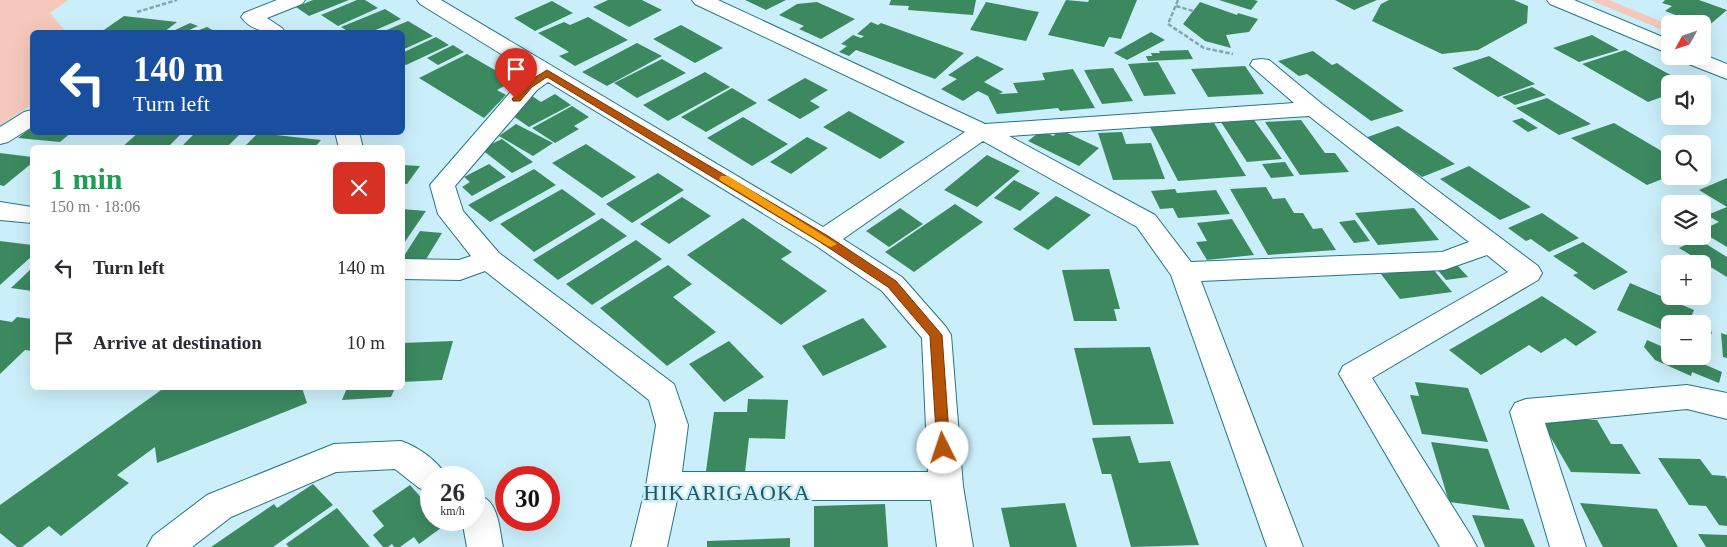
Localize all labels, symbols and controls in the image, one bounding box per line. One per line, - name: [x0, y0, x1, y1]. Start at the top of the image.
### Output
- north arrow: [1661, 15, 1711, 65]
- map controls: [1661, 15, 1711, 365]
- pin: [495, 48, 537, 99]
- icon: left: [50, 50, 115, 115]
- text: 140 m: [133, 50, 223, 89]
- icon: arrive: [502, 55, 530, 83]
- button: sound: [1661, 75, 1711, 125]
- text: Turn left: [133, 91, 210, 116]
- button: search: [1661, 135, 1711, 185]
- text: 1 min: [50, 162, 123, 195]
- button: close: [333, 162, 385, 214]
- button: layers: [1661, 195, 1711, 245]
- text: 150 m · 18:06: [50, 198, 140, 215]
- icon: left: [50, 254, 78, 282]
- button: +: [1661, 255, 1711, 305]
- text: Turn left: [93, 257, 165, 278]
- text: 140 m: [337, 257, 385, 278]
- button: −: [1661, 315, 1711, 365]
- icon: arrive: [50, 329, 78, 357]
- text: Arrive at destination: [93, 332, 262, 353]
- text: 10 m: [346, 332, 385, 353]
- position arrow: [916, 421, 968, 473]
- speed limit sign: 30: [495, 466, 560, 531]
- text: 26: [440, 479, 465, 506]
- district label: HIKARIGAOKA: [643, 480, 811, 505]
- text: km/h: [440, 504, 465, 518]

